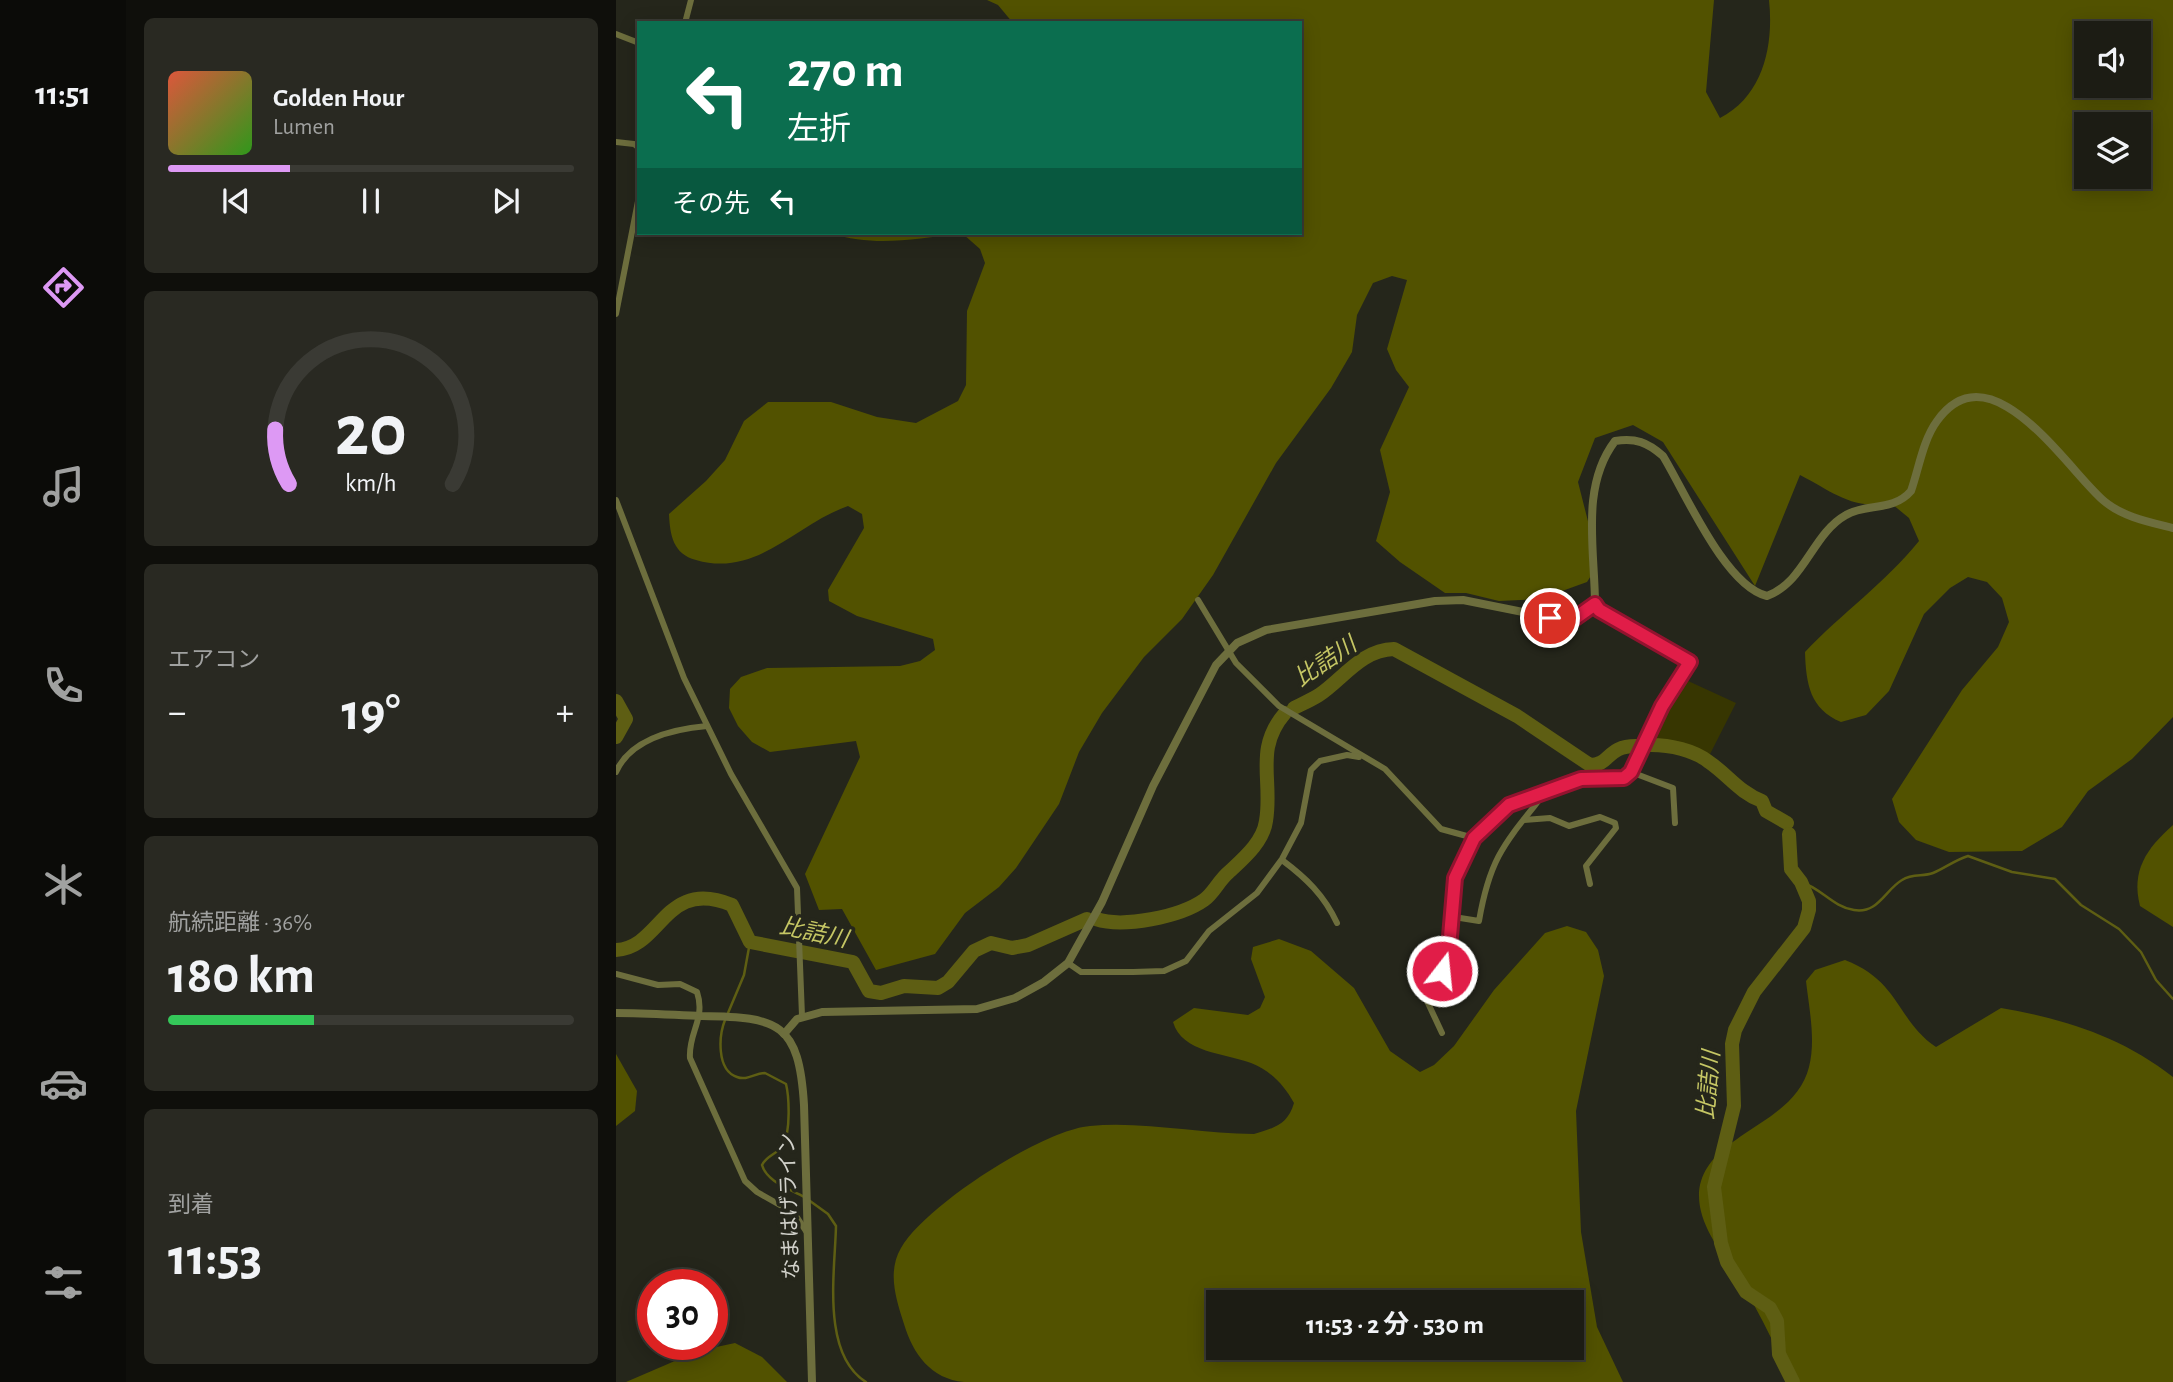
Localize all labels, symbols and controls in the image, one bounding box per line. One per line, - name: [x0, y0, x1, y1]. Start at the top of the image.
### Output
- map controls: [2074, 21, 2151, 189]
- button: sound: [2074, 21, 2151, 98]
- text: 270 m: [787, 47, 904, 96]
- icon: left: [672, 49, 763, 140]
- text: 11:51: [35, 78, 91, 110]
- text: Golden Hour: [273, 85, 404, 111]
- button: layers: [2074, 112, 2151, 189]
- text: 左折: [787, 113, 851, 145]
- text: Lumen: [273, 116, 335, 139]
- icon: previous: [217, 182, 255, 220]
- icon: pause: [352, 182, 390, 220]
- icon: next: [487, 182, 525, 220]
- icon: left: [764, 182, 802, 220]
- text: その先: [672, 191, 750, 217]
- icon: directions: [39, 263, 88, 312]
- text: 20: [335, 397, 407, 470]
- icon: music: [39, 462, 88, 511]
- text: km/h: [345, 471, 397, 496]
- pin: [1520, 588, 1580, 648]
- icon: arrive: [1531, 599, 1569, 637]
- water label: 比詰川: [1290, 630, 1363, 691]
- text: エアコン: [168, 649, 260, 672]
- icon: phone: [39, 661, 88, 710]
- text: 19°: [341, 687, 401, 739]
- text: −: [168, 694, 186, 732]
- text: +: [556, 694, 574, 732]
- icon: climate: [39, 860, 88, 909]
- text: 航続距離 · 36%: [168, 912, 312, 935]
- water label: 比詰川: [778, 913, 853, 953]
- position arrow: [1405, 934, 1479, 1008]
- text: 180 km: [168, 950, 315, 1002]
- water label: 比詰川: [1693, 1047, 1724, 1121]
- icon: car: [39, 1059, 88, 1108]
- street label: なまはげライン: [775, 1132, 803, 1280]
- text: 到着: [168, 1194, 214, 1217]
- text: 11:53: [168, 1232, 262, 1284]
- icon: filters: [39, 1258, 88, 1307]
- speed limit sign: 30: [637, 1269, 728, 1360]
- text: 11:53 · 2 分 · 530 m: [1306, 1312, 1484, 1338]

